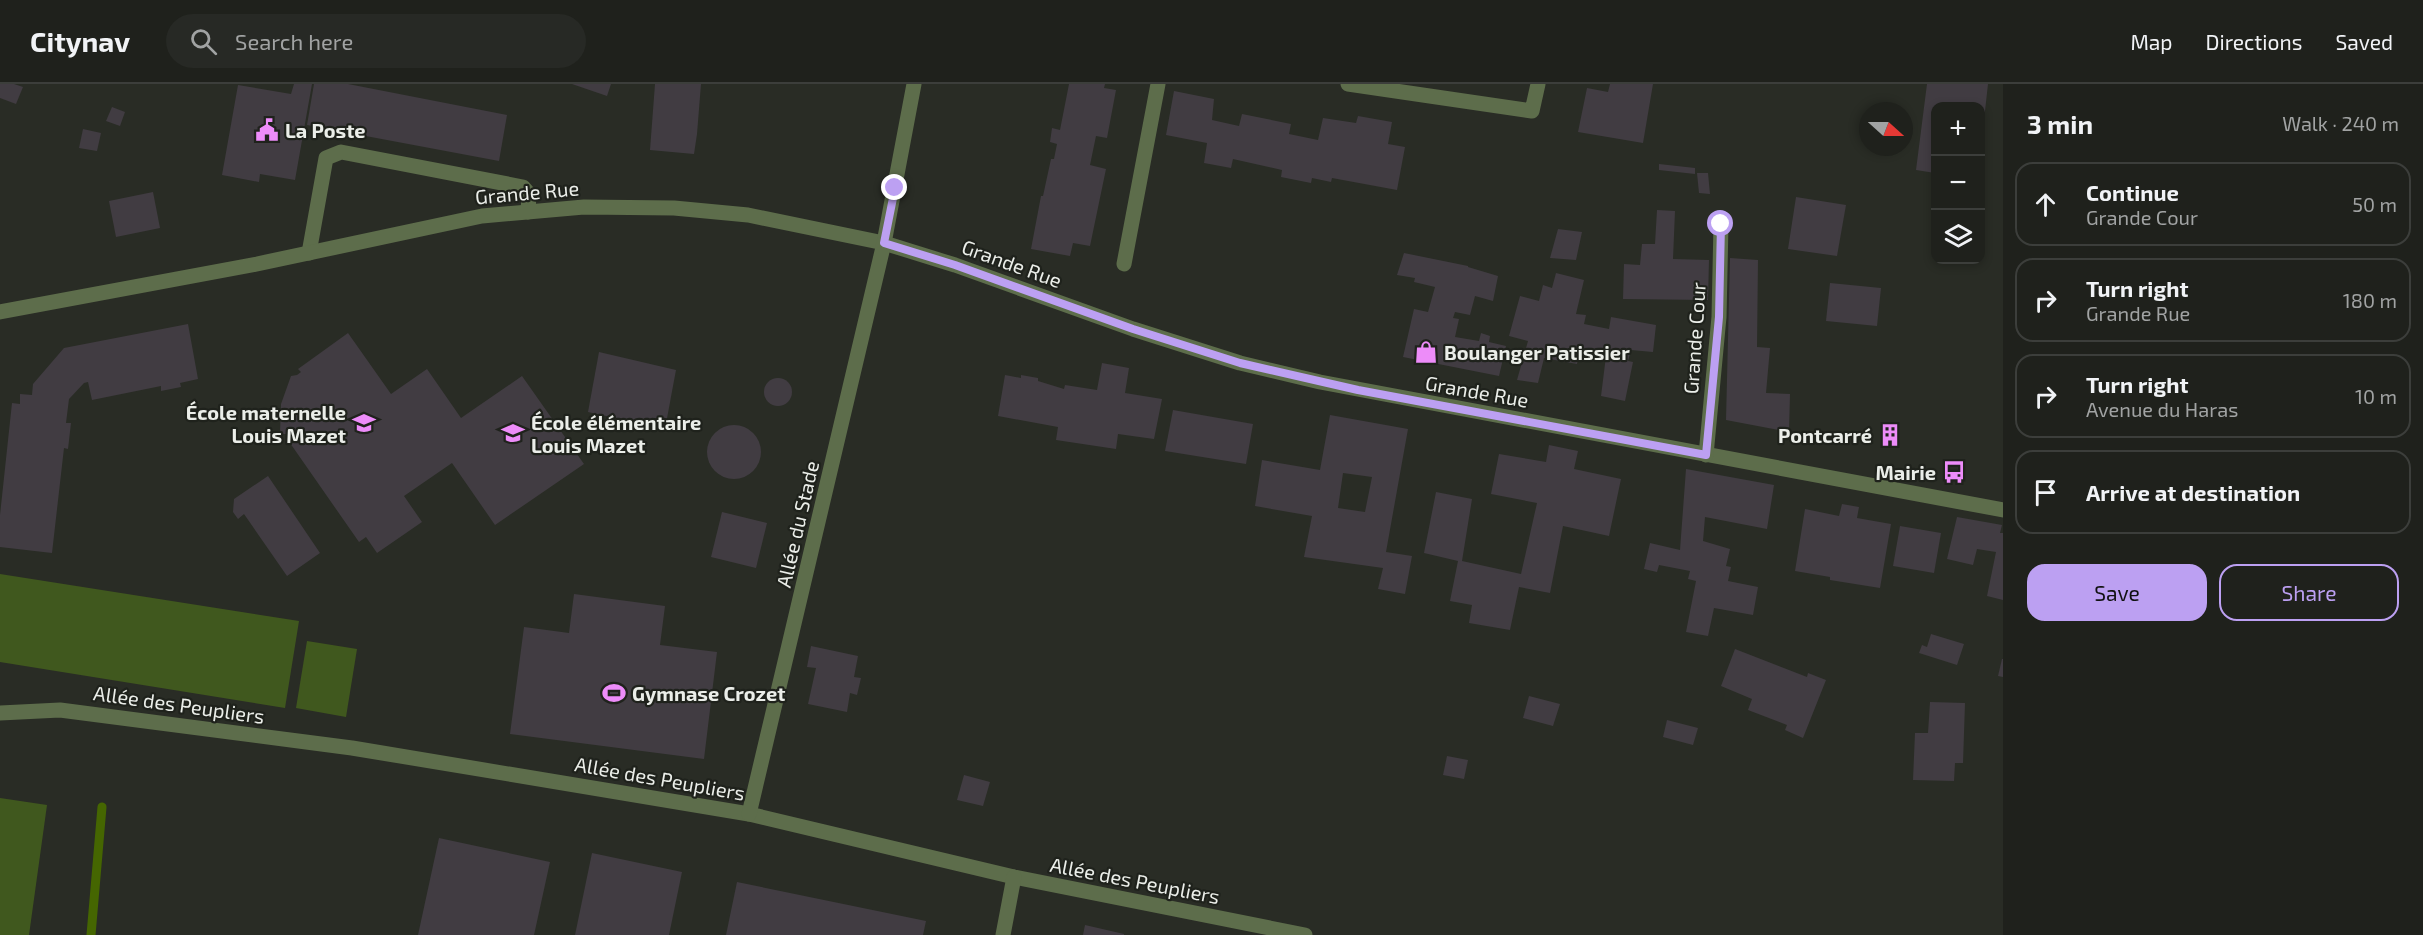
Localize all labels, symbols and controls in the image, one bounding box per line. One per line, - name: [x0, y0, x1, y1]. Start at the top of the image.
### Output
- search box: [166, 14, 586, 68]
- text: Citynav: [30, 24, 130, 58]
- icon: search: [187, 25, 220, 58]
- text: Search here: [235, 28, 353, 54]
- text: Map: [2130, 29, 2173, 54]
- text: Directions: [2206, 29, 2302, 54]
- text: Saved: [2335, 29, 2393, 54]
- north arrow: [1859, 102, 1913, 156]
- map controls: [1931, 102, 1985, 264]
- button: +: [1931, 102, 1985, 156]
- text: 3 min: [2027, 108, 2093, 139]
- text: Walk · 240 m: [2282, 111, 2399, 135]
- public building icon: La Poste: [254, 117, 280, 143]
- place label: La Poste: [285, 118, 366, 142]
- button: −: [1931, 156, 1985, 210]
- route end: [881, 174, 907, 200]
- street label: Grande Rue: [474, 175, 580, 209]
- text: Continue: [2086, 179, 2179, 205]
- icon: ahead: [2029, 188, 2062, 221]
- text: 50 m: [2352, 192, 2397, 216]
- text: Grande Cour: [2086, 205, 2198, 229]
- route start: [1707, 210, 1733, 236]
- button: layers: [1931, 210, 1985, 264]
- street label: Grande Rue: [959, 234, 1065, 292]
- text: Turn right: [2086, 275, 2188, 301]
- street label: Grande Cour: [1678, 281, 1710, 395]
- icon: right: [2029, 284, 2062, 317]
- text: 180 m: [2343, 288, 2397, 312]
- text: Grande Rue: [2086, 301, 2190, 325]
- shop icon: Boulanger Patissier: [1413, 339, 1439, 365]
- place label: Boulanger Patissier: [1444, 340, 1630, 364]
- street label: Grande Rue: [1424, 370, 1530, 412]
- text: Turn right: [2086, 371, 2188, 397]
- icon: right: [2029, 380, 2062, 413]
- text: 10 m: [2355, 384, 2397, 408]
- text: Avenue du Haras: [2086, 397, 2238, 421]
- place label: École maternelle Louis Mazet: [186, 400, 346, 447]
- school or university icon: École maternelle Louis Mazet: [351, 410, 377, 436]
- place label: École élémentaire Louis Mazet: [531, 410, 701, 457]
- school or university icon: École élémentaire Louis Mazet: [500, 420, 526, 446]
- building icon: Pontcarré: [1877, 422, 1903, 448]
- place label: Pontcarré: [1778, 423, 1872, 447]
- street label: Allée du Stade: [771, 458, 823, 590]
- bus stop icon: Mairie: [1941, 459, 1967, 485]
- place label: Mairie: [1875, 460, 1936, 484]
- icon: arrive: [2029, 476, 2062, 509]
- text: Arrive at destination: [2086, 479, 2300, 505]
- button: Save: [2027, 564, 2207, 621]
- button: Share: [2219, 564, 2399, 621]
- street label: Allée des Peupliers: [92, 680, 266, 728]
- sports icon: Gymnase Crozet: [601, 680, 627, 706]
- place label: Gymnase Crozet: [632, 681, 785, 706]
- street label: Allée des Peupliers: [573, 751, 747, 805]
- street label: Allée des Peupliers: [1048, 852, 1222, 908]

